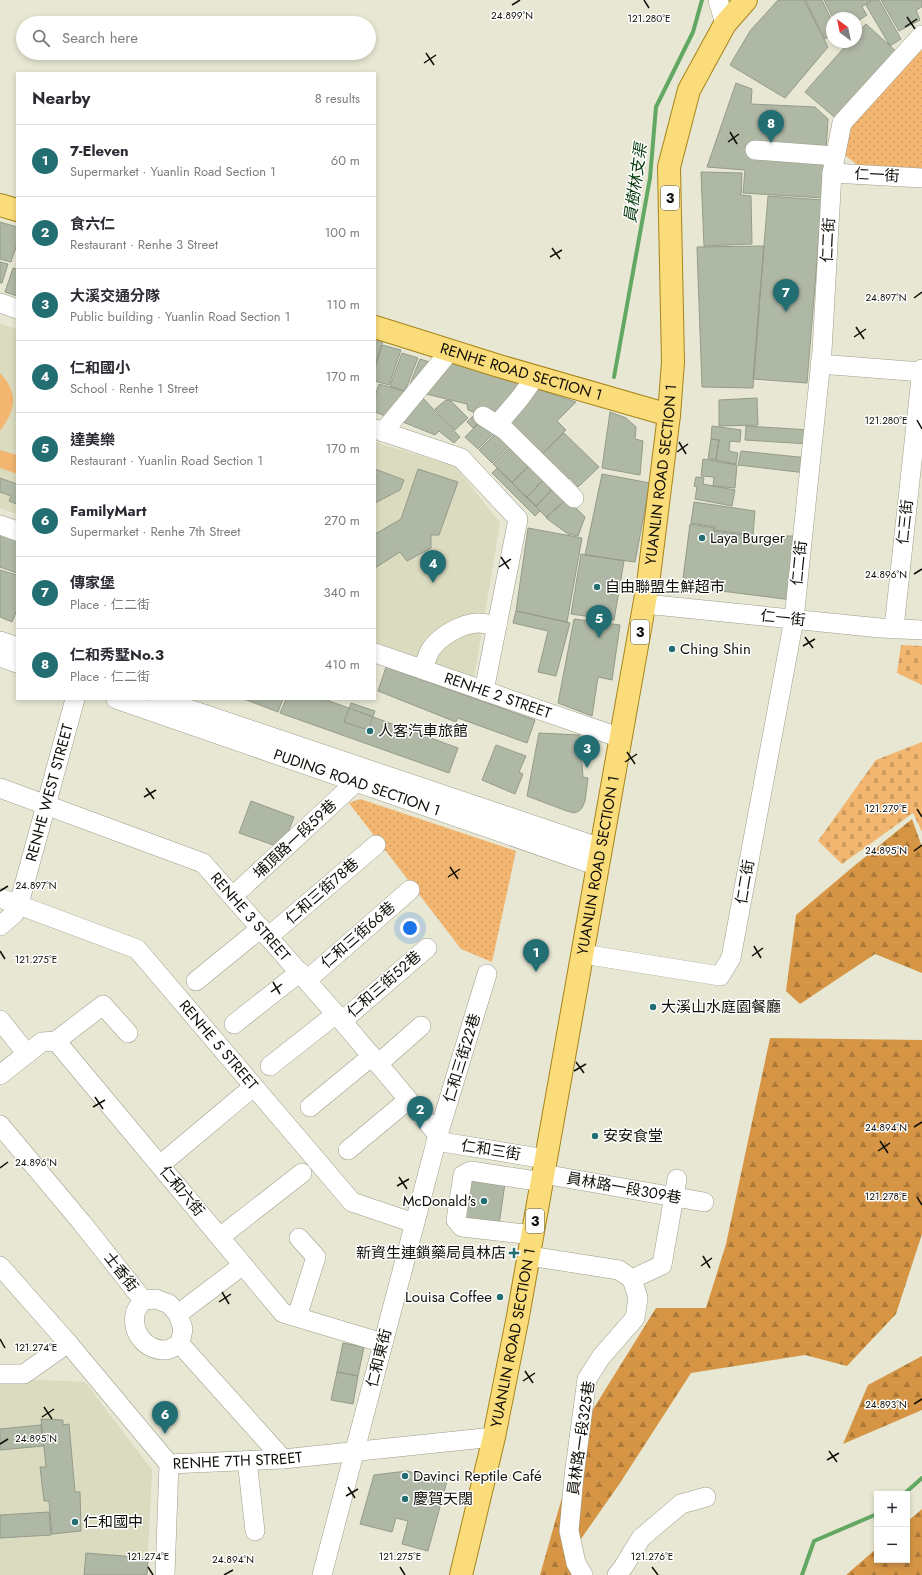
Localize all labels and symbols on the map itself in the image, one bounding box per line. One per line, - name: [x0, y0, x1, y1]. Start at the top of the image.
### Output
- text: 24.899°N: [491, 8, 533, 23]
- text: 121.280°E: [627, 11, 671, 26]
- north arrow: [826, 12, 862, 48]
- pin: 8: [758, 110, 784, 143]
- water label: 員樹林支渠: [619, 140, 653, 224]
- street label: 仁一街: [854, 163, 900, 187]
- road number: 3: [661, 186, 679, 210]
- street label: 仁二街: [816, 217, 840, 263]
- pin: 7: [773, 279, 799, 312]
- text: 24.897°N: [865, 290, 907, 305]
- street label: RENHE ROAD SECTION 1: [437, 337, 605, 406]
- street label: YUANLIN ROAD SECTION 1: [639, 383, 682, 566]
- text: 121.280°E: [864, 413, 908, 428]
- street label: 仁三街: [892, 498, 918, 546]
- place label: Laya Burger: [710, 527, 786, 549]
- marker: Laya Burger: [697, 533, 707, 543]
- street label: 仁二街: [786, 539, 812, 587]
- pin: 4: [420, 550, 446, 583]
- text: 24.896°N: [865, 567, 907, 582]
- place label: 自由聯盟生鮮超市: [605, 576, 725, 598]
- marker: 自由聯盟生鮮超市: [592, 582, 602, 592]
- pin: 5: [586, 605, 612, 638]
- street label: 仁一街: [759, 605, 807, 631]
- road number: 3: [631, 620, 649, 644]
- place label: Ching Shin: [680, 638, 751, 660]
- marker: Ching Shin: [667, 644, 677, 654]
- street label: RENHE 2 STREET: [441, 667, 554, 724]
- place label: 人客汽車旅館: [378, 720, 468, 742]
- street label: RENHE WEST STREET: [20, 721, 79, 864]
- marker: 人客汽車旅館: [365, 726, 375, 736]
- pin: 3: [574, 735, 600, 768]
- street label: PUDING ROAD SECTION 1: [270, 743, 443, 822]
- street label: YUANLIN ROAD SECTION 1: [571, 774, 625, 957]
- street label: 埔頂路一段59巷: [248, 794, 342, 884]
- text: 121.279°E: [865, 801, 907, 816]
- text: 24.895°N: [865, 843, 907, 858]
- street label: 仁和三街78巷: [280, 853, 364, 929]
- street label: 仁二街: [730, 858, 760, 906]
- street label: RENHE 3 STREET: [205, 868, 295, 966]
- text: 24.897°N: [15, 878, 57, 893]
- street label: 仁和三街66巷: [316, 896, 400, 974]
- your location: [400, 918, 420, 938]
- pin: 1: [523, 939, 549, 972]
- street label: 仁和三街52巷: [342, 946, 426, 1022]
- text: 121.275°E: [15, 952, 57, 967]
- street label: RENHE 5 STREET: [174, 995, 263, 1095]
- place label: 大溪山水庭園餐廳: [661, 996, 781, 1018]
- marker: 大溪山水庭園餐廳: [648, 1002, 658, 1012]
- street label: 仁和三街22巷: [438, 1011, 486, 1105]
- pin: 2: [407, 1096, 433, 1129]
- text: 24.894°N: [865, 1120, 907, 1135]
- place label: 安安食堂: [603, 1125, 663, 1147]
- marker: 安安食堂: [590, 1131, 600, 1141]
- street label: 仁和三街: [460, 1134, 522, 1166]
- text: 24.896°N: [15, 1155, 57, 1170]
- street label: 仁和六街: [154, 1161, 210, 1221]
- street label: 員林路一段309巷: [565, 1167, 683, 1209]
- text: 121.278°E: [865, 1189, 907, 1204]
- place label: McDonald's: [402, 1190, 476, 1212]
- marker: McDonald's: [479, 1196, 489, 1206]
- road number: 3: [526, 1209, 544, 1233]
- place label: 新資生連鎖藥局員林店: [356, 1242, 506, 1264]
- street label: YUANLIN ROAD SECTION 1: [485, 1246, 541, 1429]
- street label: 士香街: [98, 1247, 144, 1297]
- marker: 新資生連鎖藥局員林店: [509, 1248, 519, 1258]
- place label: Louisa Coffee: [405, 1286, 492, 1308]
- marker: Louisa Coffee: [495, 1292, 505, 1302]
- street label: 仁和東街: [361, 1326, 397, 1390]
- text: 121.274°E: [15, 1340, 57, 1355]
- street label: 員林路一段325巷: [562, 1379, 600, 1497]
- text: 24.893°N: [865, 1397, 907, 1412]
- pin: 6: [152, 1401, 178, 1434]
- text: 24.895°N: [15, 1431, 57, 1446]
- street label: RENHE 7TH STREET: [172, 1446, 303, 1475]
- place label: Davinci Reptile Café: [413, 1465, 542, 1487]
- marker: Davinci Reptile Café: [400, 1471, 410, 1481]
- place label: 慶賀天闊: [413, 1488, 473, 1510]
- marker: 慶賀天闊: [400, 1494, 410, 1504]
- place label: 仁和國中: [83, 1511, 143, 1533]
- marker: 仁和國中: [70, 1517, 80, 1527]
- text: 121.274°E: [127, 1549, 169, 1564]
- text: 121.275°E: [379, 1549, 421, 1564]
- text: 121.276°E: [631, 1549, 673, 1564]
- text: 24.894°N: [212, 1552, 254, 1567]

